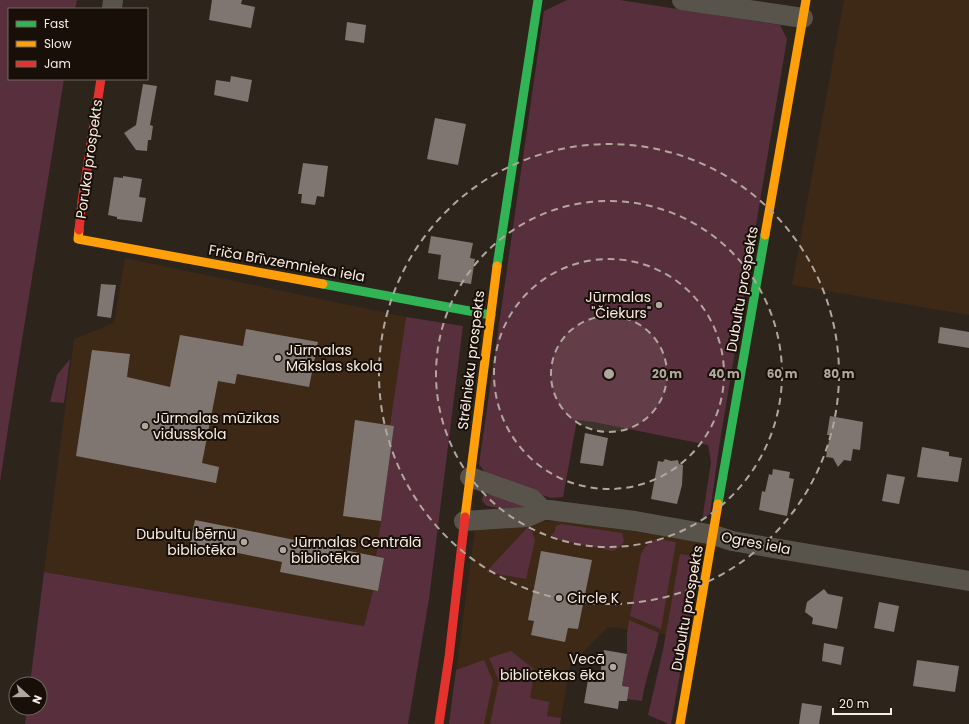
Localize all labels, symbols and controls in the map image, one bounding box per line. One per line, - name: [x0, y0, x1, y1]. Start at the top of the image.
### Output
- legend: [8, 8, 148, 80]
- text: Fast: [44, 15, 69, 32]
- text: Slow: [44, 35, 72, 52]
- text: Jam: [44, 55, 71, 72]
- street label: Poruka prospekts: [71, 98, 107, 220]
- street label: Dubultu prospekts: [721, 225, 763, 353]
- street label: Friča Brīvzemnieka iela: [207, 239, 367, 287]
- place label: Jūrmalas "Čiekurs": [585, 287, 651, 323]
- street label: Strēlnieku prospekts: [453, 289, 489, 431]
- marker: Jūrmalas "Čiekurs": [654, 300, 664, 310]
- place label: Jūrmalas Mākslas skola: [286, 340, 382, 376]
- marker: Jūrmalas Mākslas skola: [273, 353, 283, 363]
- text: 20 m: [652, 365, 682, 382]
- text: 40 m: [708, 365, 740, 382]
- text: 60 m: [767, 365, 798, 382]
- text: 80 m: [824, 365, 855, 382]
- centre of rings: [602, 367, 616, 381]
- place label: Jūrmalas mūzikas vidusskola: [153, 408, 280, 444]
- marker: Jūrmalas mūzikas vidusskola: [140, 421, 150, 431]
- place label: Dubultu bērnu bibliotēka: [136, 524, 236, 560]
- street label: Ogres iela: [720, 526, 792, 560]
- place label: Jūrmalas Centrālā bibliotēka: [291, 532, 422, 568]
- marker: Dubultu bērnu bibliotēka: [239, 537, 249, 547]
- street label: Dubultu prospekts: [666, 544, 708, 672]
- marker: Jūrmalas Centrālā bibliotēka: [278, 545, 288, 555]
- place label: Circle K: [567, 588, 620, 608]
- marker: Circle K: [554, 593, 564, 603]
- place label: Vecā bibliotēkas ēka: [500, 649, 605, 685]
- marker: Vecā bibliotēkas ēka: [608, 662, 618, 672]
- north arrow: [8, 676, 48, 716]
- scale bar: [833, 690, 891, 716]
- text: N: [28, 693, 46, 706]
- text: 20 m: [839, 695, 869, 712]

